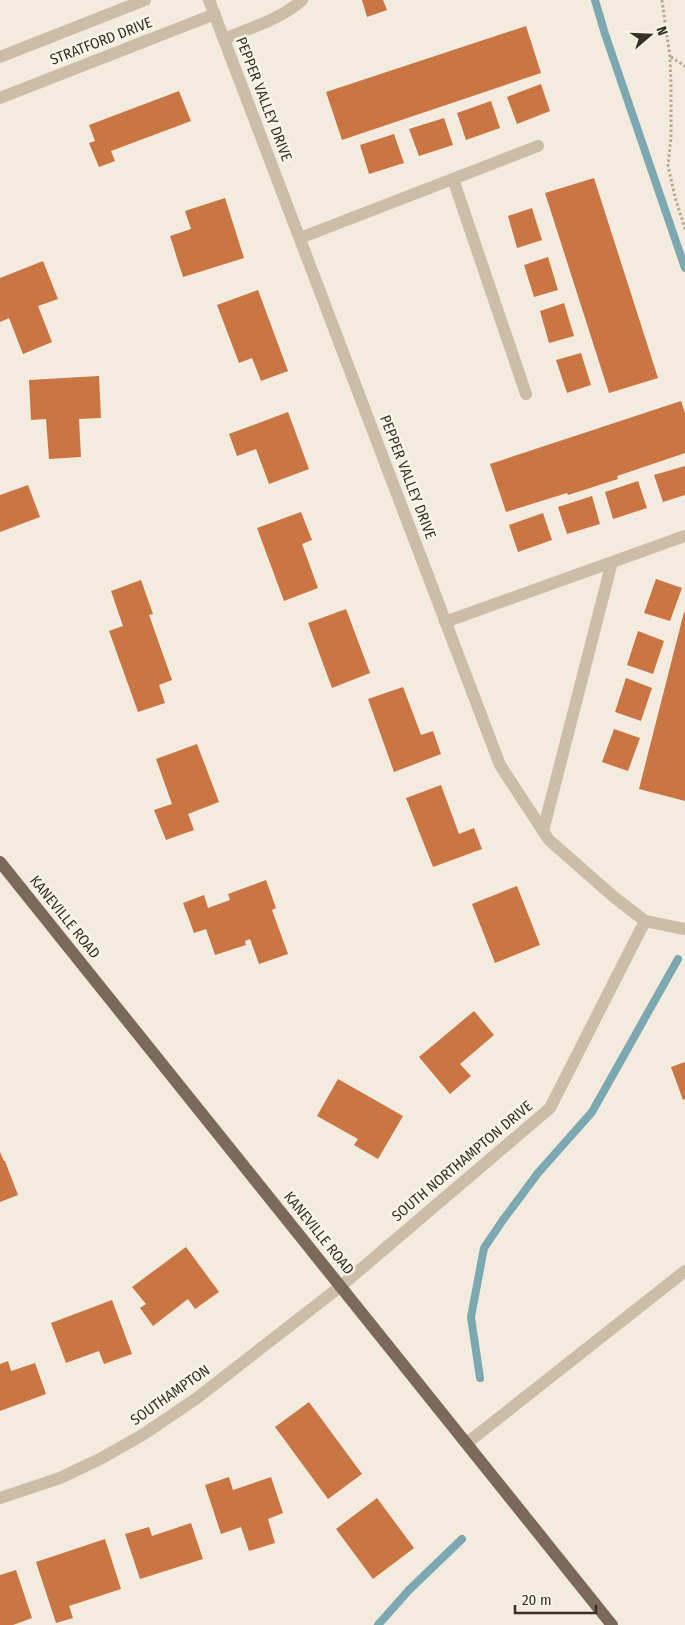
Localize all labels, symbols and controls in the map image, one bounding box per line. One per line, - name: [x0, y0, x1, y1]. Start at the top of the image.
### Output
- north arrow: [625, 10, 675, 60]
- street label: STRATFORD DRIVE: [47, 13, 155, 69]
- text: N: [652, 24, 671, 38]
- street label: PEPPER VALLEY DRIVE: [232, 34, 296, 164]
- street label: PEPPER VALLEY DRIVE: [376, 412, 440, 542]
- street label: KANEVILLE ROAD: [26, 872, 104, 962]
- street label: SOUTH NORTHAMPTON DRIVE: [388, 1097, 536, 1225]
- street label: KANEVILLE ROAD: [280, 1188, 358, 1278]
- street label: SOUTHAMPTON: [127, 1361, 213, 1429]
- scale bar: [515, 1582, 596, 1614]
- text: 20 m: [522, 1591, 552, 1609]

